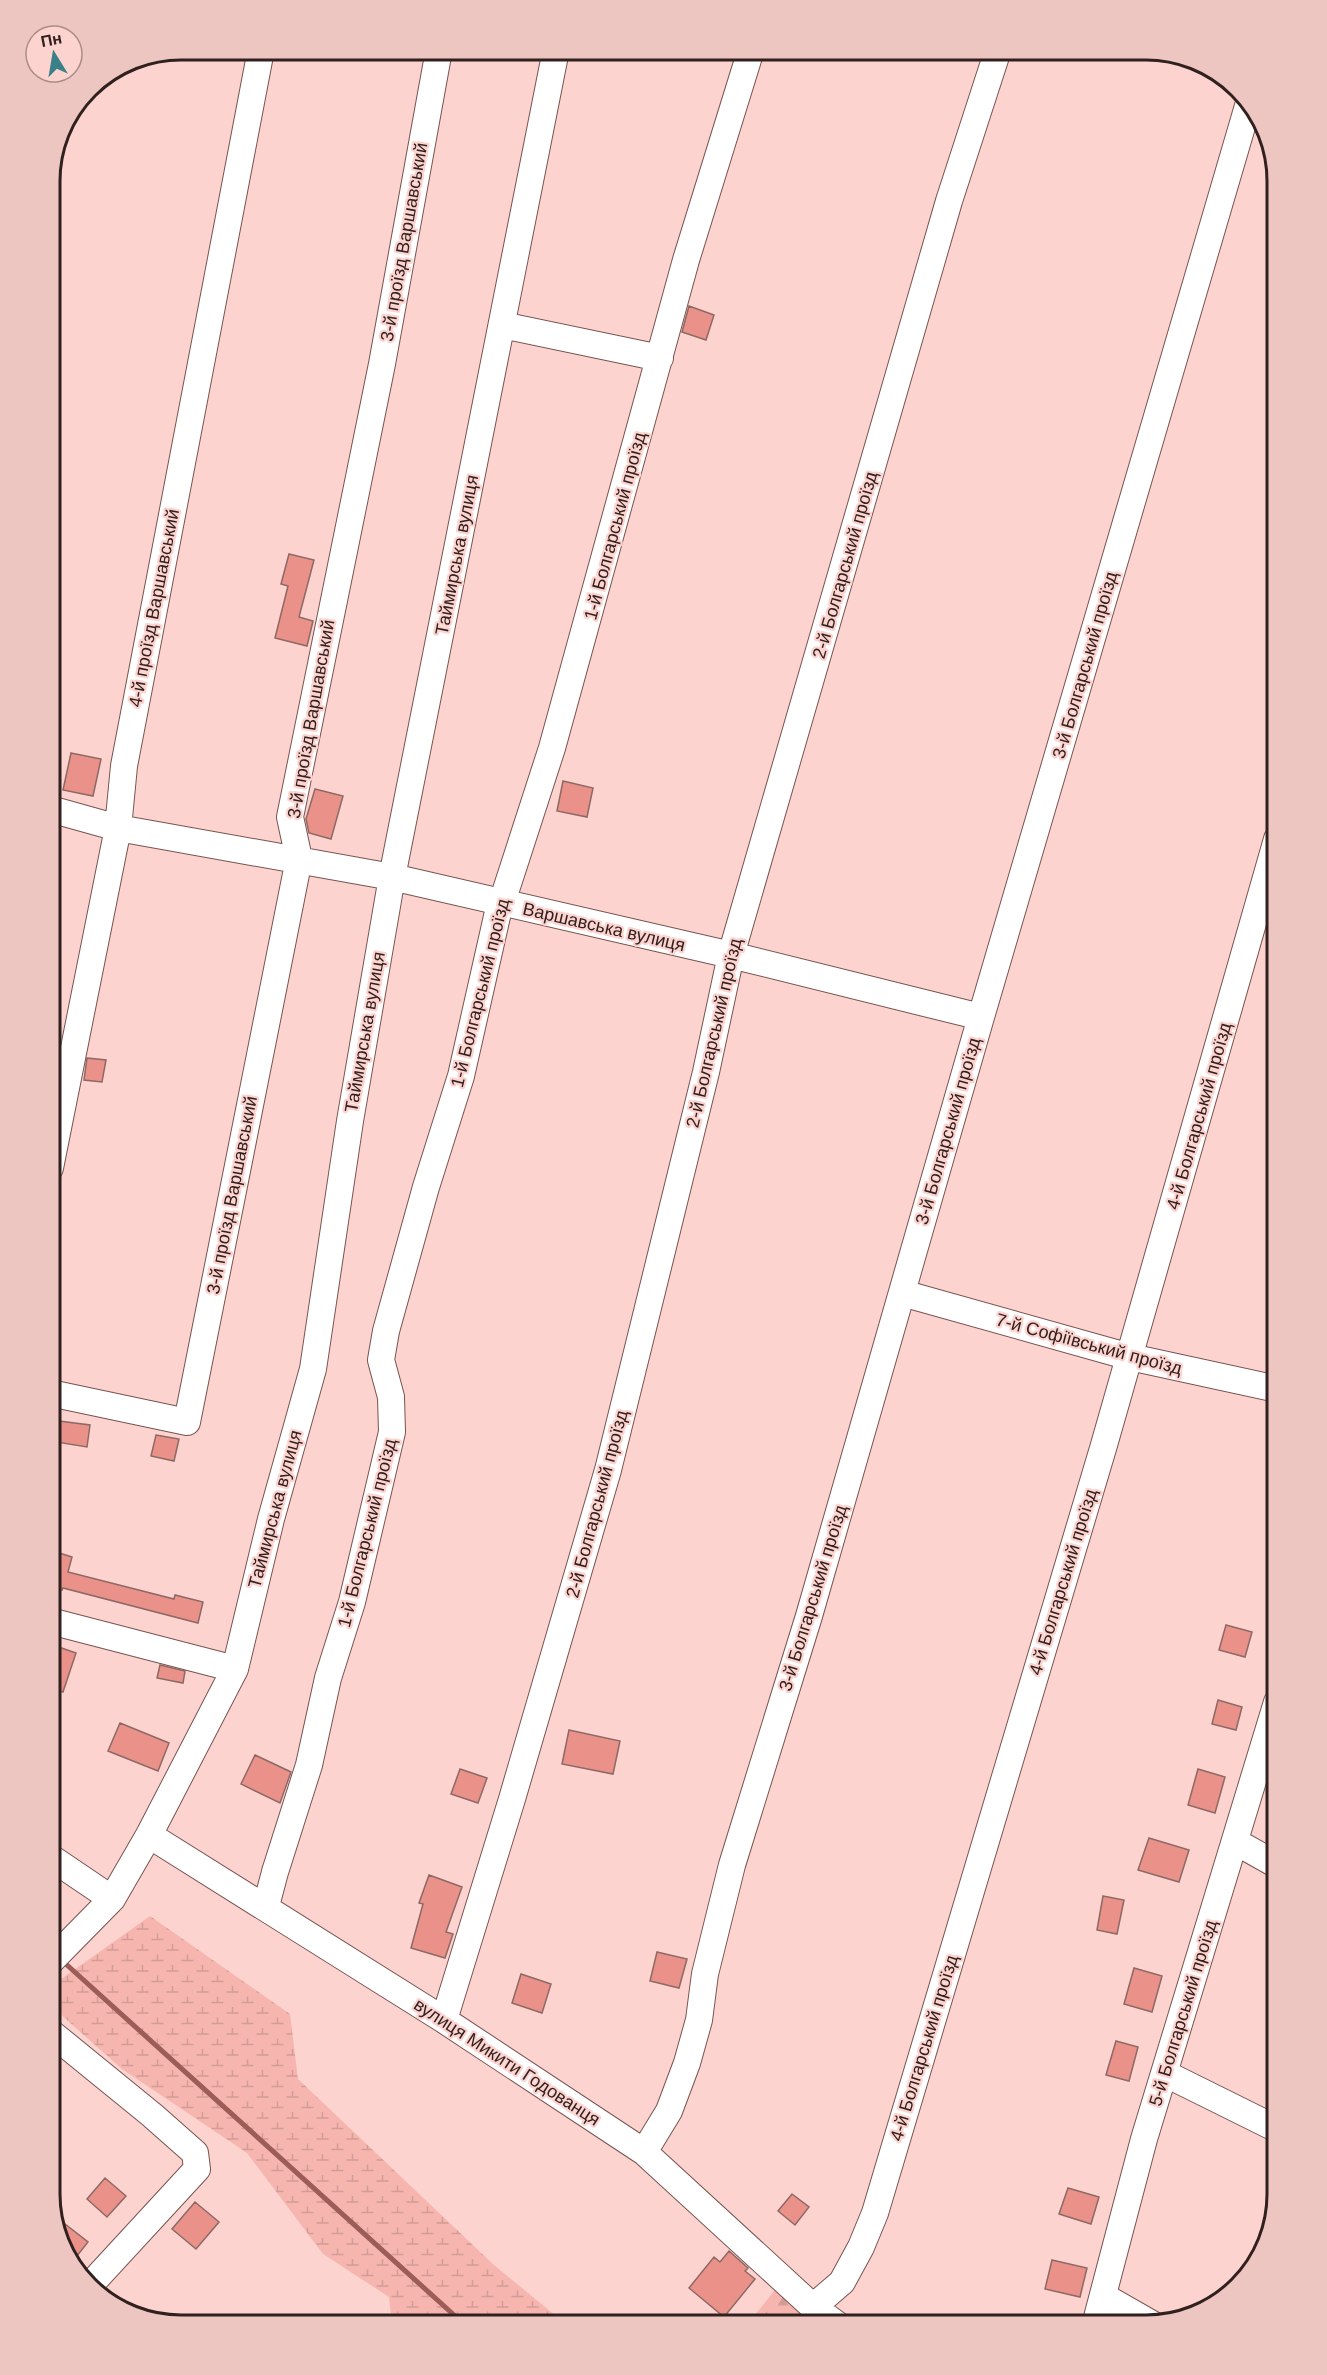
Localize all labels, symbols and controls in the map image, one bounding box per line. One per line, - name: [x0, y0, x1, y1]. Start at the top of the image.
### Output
- north arrow: [24, 24, 84, 84]
- text: Пн: [39, 29, 63, 50]
- street label: 3-й проїзд Варшавський: [377, 141, 431, 343]
- street label: 1-й Болгарський проїзд: [580, 429, 650, 622]
- street label: 2-й Болгарський проїзд: [809, 469, 881, 661]
- street label: Таймирська вулиця: [432, 473, 482, 637]
- street label: 4-й проїзд Варшавський: [125, 507, 183, 709]
- street label: 3-й Болгарський проїзд: [1049, 569, 1121, 761]
- street label: 3-й проїзд Варшавський: [284, 618, 338, 820]
- street label: 1-й Болгарський проїзд: [447, 896, 513, 1089]
- street label: Варшавська вулиця: [521, 899, 687, 955]
- street label: 2-й Болгарський проїзд: [682, 936, 746, 1130]
- street label: Таймирська вулиця: [341, 950, 389, 1114]
- street label: 4-й Болгарський проїзд: [1163, 1020, 1235, 1212]
- street label: 3-й Болгарський проїзд: [912, 1035, 984, 1227]
- street label: 3-й проїзд Варшавський: [203, 1094, 261, 1296]
- street label: 7-й Софіївський проїзд: [994, 1310, 1185, 1379]
- street label: 2-й Болгарський проїзд: [562, 1407, 632, 1600]
- street label: Таймирська вулиця: [244, 1428, 306, 1590]
- street label: 1-й Болгарський проїзд: [334, 1436, 400, 1629]
- street label: 4-й Болгарський проїзд: [1025, 1486, 1101, 1678]
- street label: 3-й Болгарський проїзд: [775, 1502, 851, 1694]
- street label: 5-й Болгарський проїзд: [1145, 1917, 1221, 2109]
- street label: 4-й Болгарський проїзд: [886, 1952, 962, 2144]
- street label: вулиця Микити Годованця: [410, 1994, 604, 2130]

